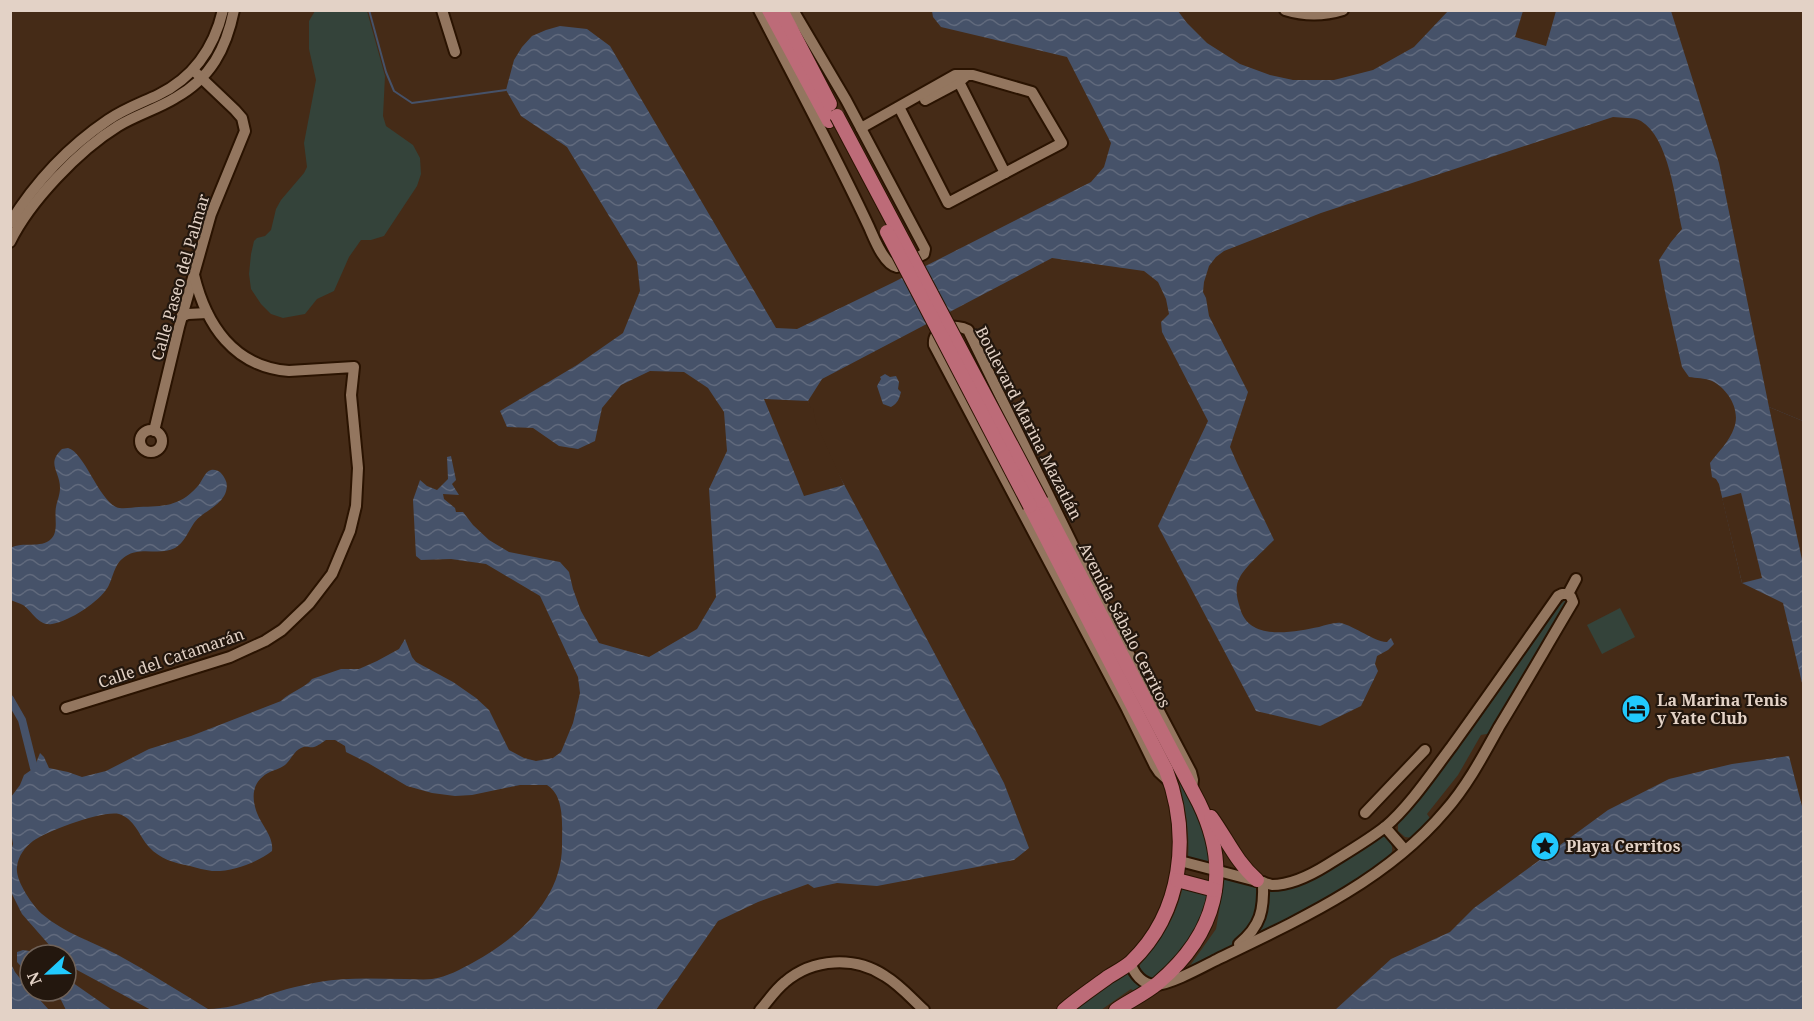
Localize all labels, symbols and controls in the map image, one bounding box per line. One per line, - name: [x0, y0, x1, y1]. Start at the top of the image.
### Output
- street label: Calle Paseo del Palmar: [146, 191, 214, 363]
- street label: Boulevard Marina Mazatlán: [971, 322, 1087, 524]
- street label: Avenida Sábalo Cerritos: [1074, 539, 1176, 711]
- street label: Calle del Catamarán: [95, 623, 247, 693]
- place label: La Marina Tenis y Yate Club: [1657, 689, 1788, 729]
- hotel icon: La Marina Tenis y Yate Club: [1620, 693, 1652, 725]
- place icon: Playa Cerritos: [1529, 830, 1561, 862]
- place label: Playa Cerritos: [1566, 835, 1681, 857]
- north arrow: [18, 943, 78, 1003]
- text: N: [21, 968, 47, 989]

